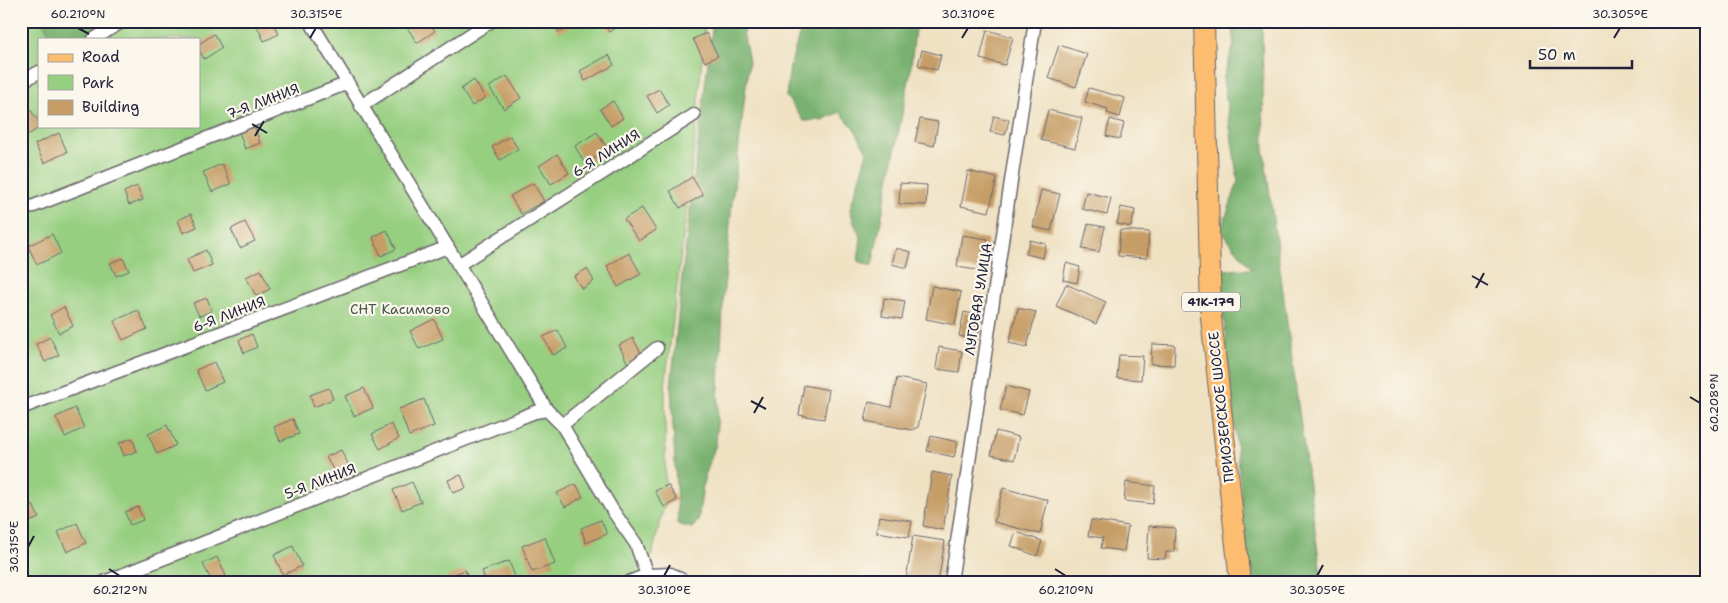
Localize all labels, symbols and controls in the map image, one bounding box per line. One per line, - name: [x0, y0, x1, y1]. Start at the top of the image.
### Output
- text: 60.210°N: [51, 6, 105, 22]
- text: 30.315°E: [290, 6, 342, 22]
- text: 30.310°E: [941, 6, 995, 22]
- text: 30.305°E: [1592, 6, 1648, 22]
- legend: [38, 38, 200, 128]
- scale bar: [1530, 38, 1633, 70]
- text: 50 m: [1538, 45, 1576, 65]
- text: Road: [82, 47, 120, 67]
- text: Park: [82, 73, 114, 93]
- street label: 7-Я ЛИНИЯ: [224, 79, 302, 123]
- text: Building: [82, 97, 139, 117]
- street label: 6-Я ЛИНИЯ: [569, 125, 643, 181]
- street label: ЛУГОВАЯ УЛИЦА: [960, 241, 996, 357]
- street label: 6-Я ЛИНИЯ: [190, 292, 268, 336]
- road number: 41К-179: [1182, 292, 1240, 312]
- park label: СНТ Касимово: [350, 300, 450, 318]
- street label: ПРИОЗЕРСКОЕ ШОССЕ: [1204, 330, 1238, 483]
- text: 60.208°N: [1706, 374, 1722, 432]
- street label: 5-Я ЛИНИЯ: [282, 459, 358, 503]
- text: 30.315°E: [6, 521, 22, 573]
- text: 60.212°N: [93, 582, 147, 598]
- text: 30.310°E: [637, 582, 691, 598]
- text: 60.210°N: [1039, 582, 1093, 598]
- text: 30.305°E: [1289, 582, 1345, 598]

